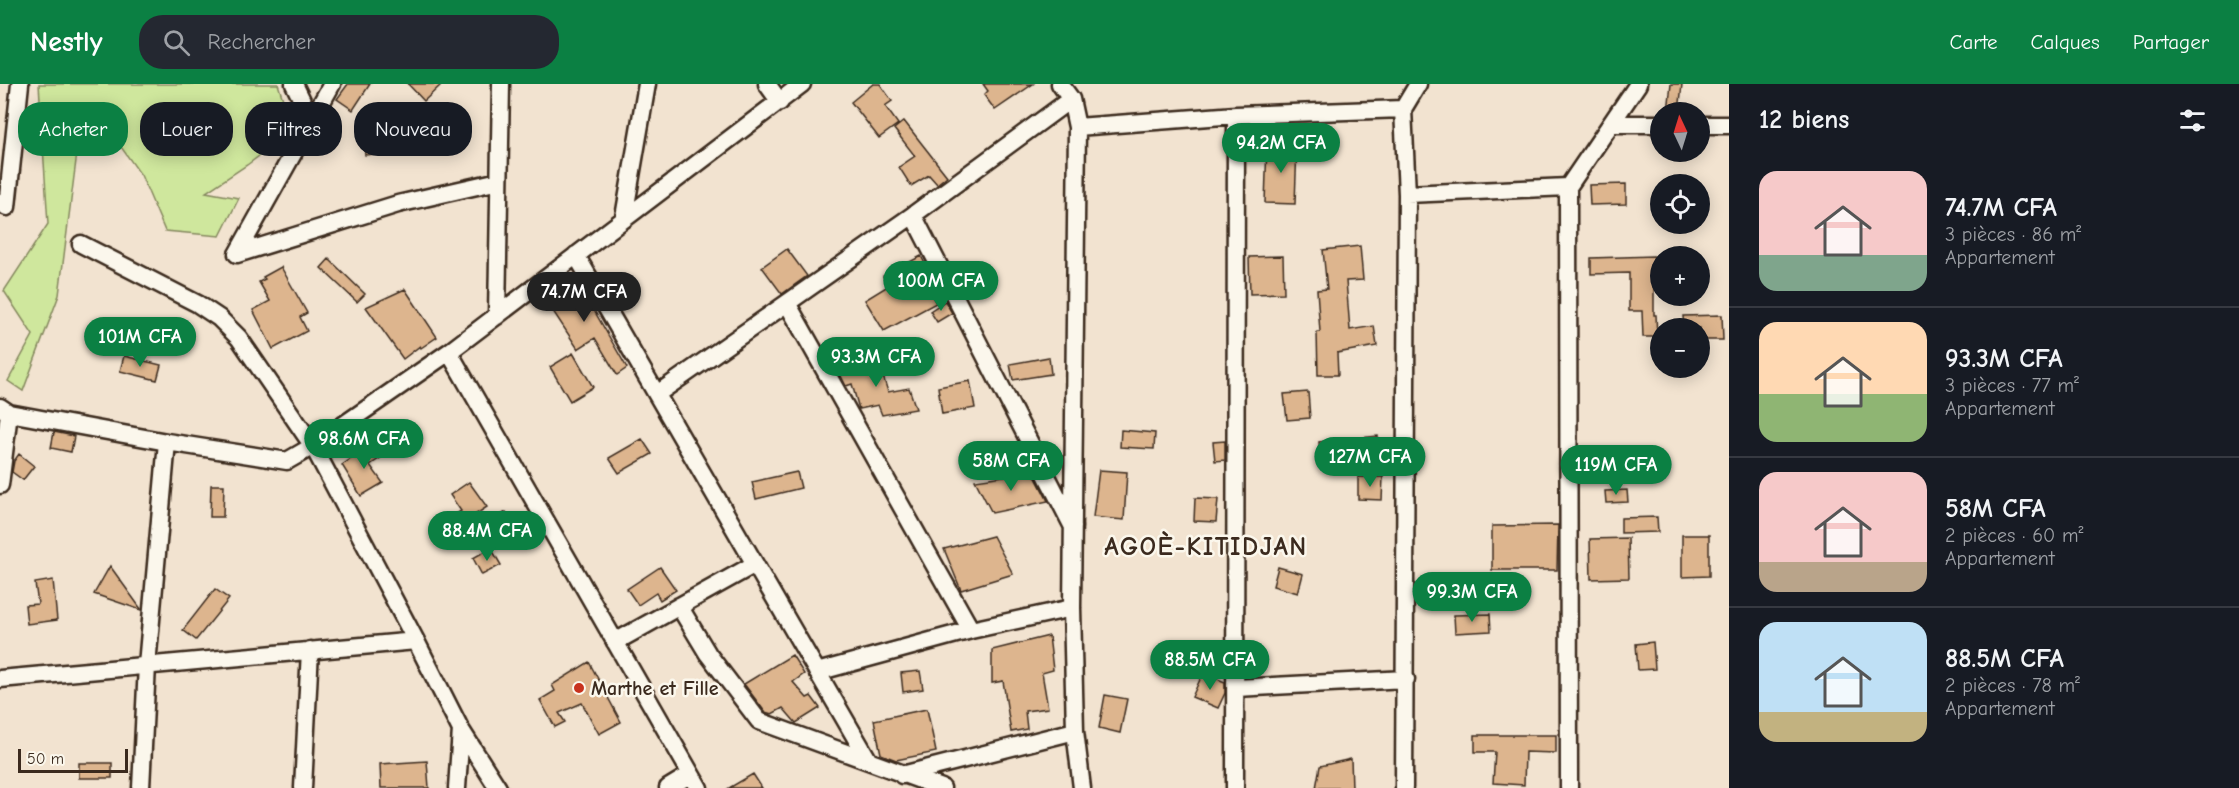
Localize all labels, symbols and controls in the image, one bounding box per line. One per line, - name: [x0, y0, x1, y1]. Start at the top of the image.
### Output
- search box: [139, 15, 559, 69]
- text: Nestly: [30, 26, 103, 58]
- icon: search: [160, 26, 193, 59]
- text: Rechercher: [208, 29, 315, 55]
- text: Carte: [1950, 30, 1998, 54]
- text: Calques: [2031, 30, 2100, 54]
- text: Partager: [2133, 30, 2209, 54]
- chip: Acheter: [18, 102, 128, 156]
- chip: Louer: [140, 102, 233, 156]
- chip: Filtres: [245, 102, 342, 156]
- chip: Nouveau: [354, 102, 472, 156]
- north arrow: [1650, 102, 1710, 162]
- map controls: [1650, 102, 1710, 378]
- icon: filters: [2176, 104, 2209, 137]
- text: 12 biens: [1759, 105, 1849, 135]
- pin: 94.2M CFA: [1212, 123, 1350, 174]
- text: 94.2M CFA: [1236, 131, 1326, 154]
- button: locate: [1650, 174, 1710, 234]
- text: 74.7M CFA: [1945, 193, 2057, 223]
- icon: home: [1807, 195, 1879, 267]
- text: 3 pièces · 86 m²: [1945, 223, 2081, 246]
- button: +: [1650, 246, 1710, 306]
- text: Appartement: [1945, 246, 2055, 269]
- pin: 100M CFA: [879, 261, 1003, 312]
- text: 100M CFA: [897, 269, 985, 292]
- pin: 74.7M CFA: [515, 272, 653, 323]
- text: 74.7M CFA: [541, 280, 627, 303]
- pin: 101M CFA: [78, 317, 202, 368]
- button: −: [1650, 318, 1710, 378]
- text: 101M CFA: [98, 325, 182, 348]
- pin: 93.3M CFA: [807, 337, 945, 388]
- text: 93.3M CFA: [1945, 344, 2063, 374]
- text: 93.3M CFA: [831, 345, 921, 368]
- icon: home: [1807, 346, 1879, 418]
- text: 3 pièces · 77 m²: [1945, 374, 2079, 397]
- text: Appartement: [1945, 397, 2055, 420]
- pin: 98.6M CFA: [295, 419, 433, 470]
- text: 98.6M CFA: [318, 427, 410, 450]
- pin: 127M CFA: [1308, 437, 1432, 488]
- pin: 58M CFA: [956, 441, 1066, 492]
- text: 127M CFA: [1328, 445, 1412, 468]
- pin: 119M CFA: [1554, 445, 1678, 496]
- text: 58M CFA: [972, 449, 1050, 472]
- text: 119M CFA: [1575, 453, 1657, 476]
- text: 58M CFA: [1945, 494, 2046, 524]
- icon: home: [1807, 496, 1879, 568]
- pin: 88.4M CFA: [418, 511, 556, 562]
- text: 88.4M CFA: [442, 519, 532, 542]
- text: 2 pièces · 60 m²: [1945, 524, 2083, 547]
- district label: AGOÈ-KITIDJAN: [1104, 531, 1308, 562]
- text: Appartement: [1945, 547, 2055, 570]
- pin: 99.3M CFA: [1403, 572, 1541, 623]
- text: 99.3M CFA: [1426, 580, 1518, 603]
- pin: 88.5M CFA: [1141, 640, 1279, 691]
- text: 88.5M CFA: [1945, 644, 2064, 674]
- icon: home: [1807, 646, 1879, 718]
- text: 88.5M CFA: [1164, 648, 1256, 671]
- text: 2 pièces · 78 m²: [1945, 674, 2080, 697]
- place label: Marthe et Fille: [591, 677, 719, 700]
- marker: Marthe et Fille: [572, 681, 586, 695]
- text: Appartement: [1945, 697, 2055, 720]
- scale bar: [18, 746, 128, 774]
- text: 50 m: [27, 750, 64, 768]

